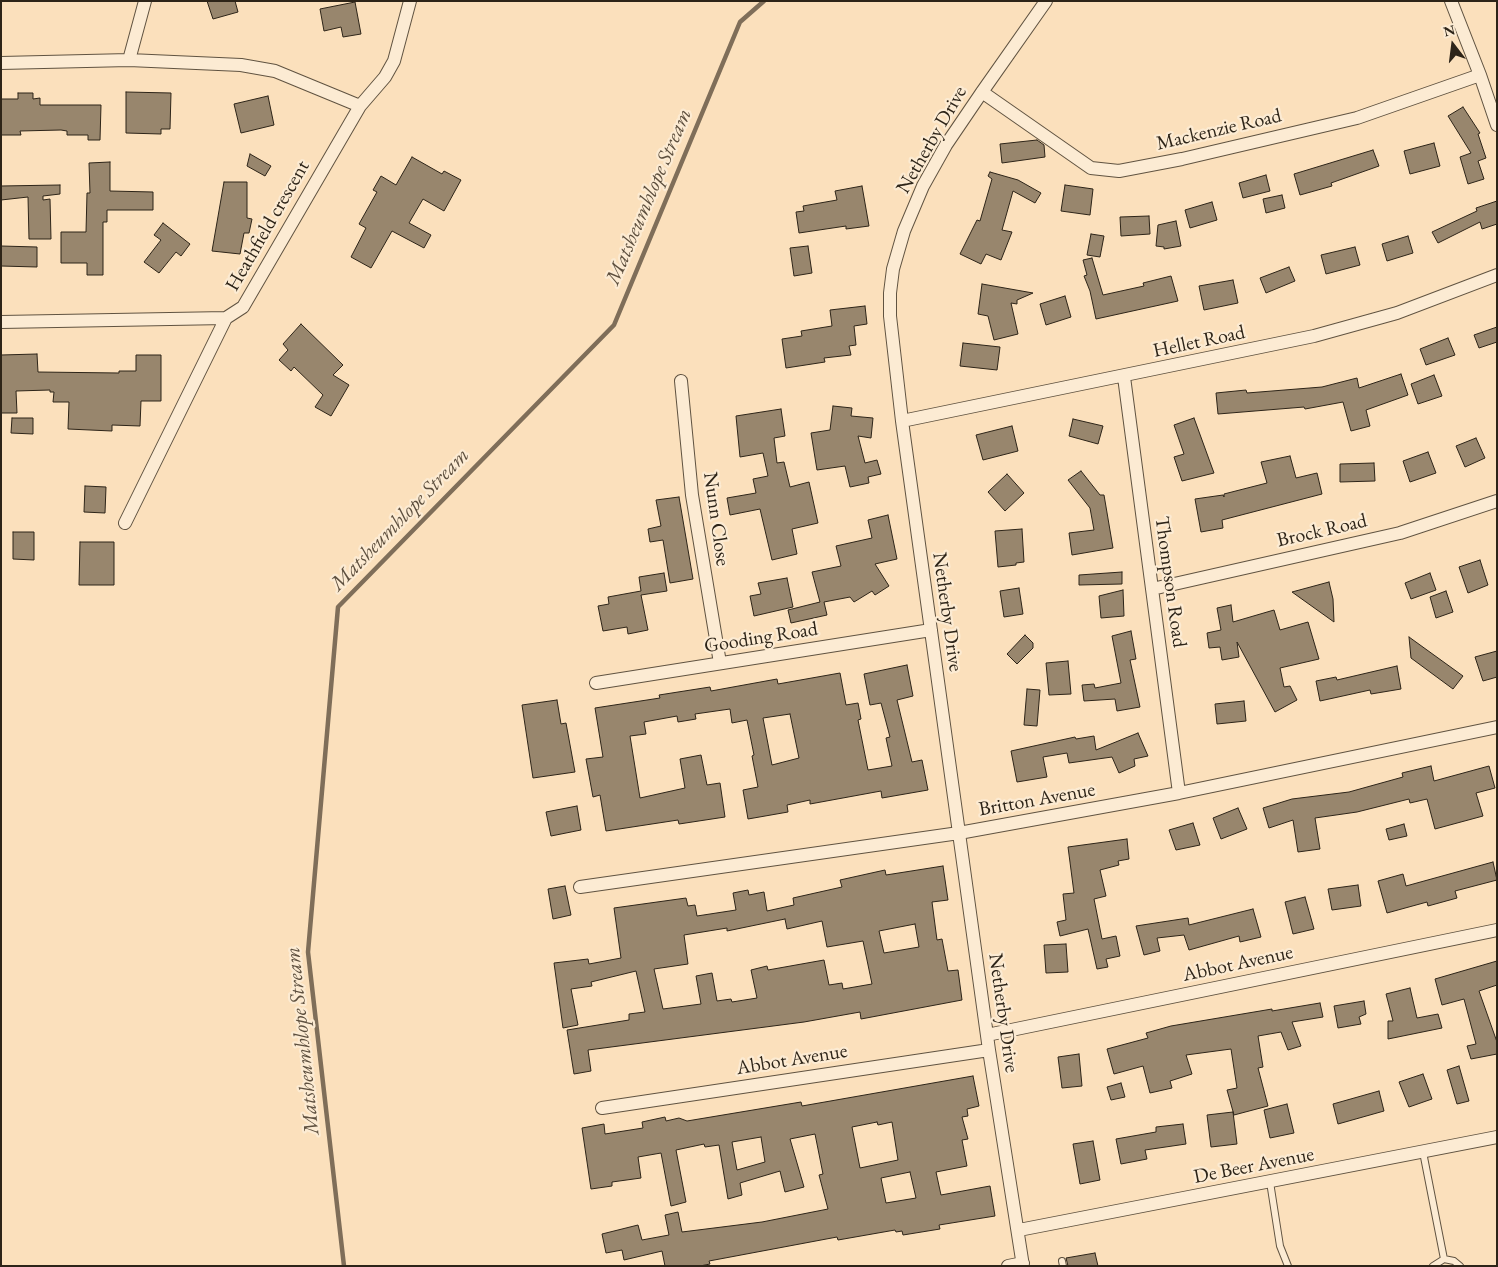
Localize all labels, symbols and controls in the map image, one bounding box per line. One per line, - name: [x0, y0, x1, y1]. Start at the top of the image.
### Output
- north arrow: [1428, 20, 1478, 70]
- text: N: [1441, 20, 1457, 41]
- street label: Netherby Drive: [892, 82, 972, 198]
- street label: Mackenzie Road: [1154, 104, 1284, 156]
- water label: Matsheumhlope Stream: [601, 105, 697, 289]
- street label: Heathfield crescent: [221, 156, 315, 296]
- street label: Hellet Road: [1151, 321, 1247, 363]
- water label: Matsheumhlope Stream: [325, 443, 475, 597]
- street label: Nunn Close: [698, 470, 734, 568]
- street label: Brock Road: [1275, 509, 1369, 553]
- street label: Thompson Road: [1149, 515, 1191, 649]
- street label: Netherby Drive: [927, 551, 967, 673]
- street label: Gooding Road: [703, 617, 819, 659]
- street label: Britton Avenue: [977, 778, 1097, 822]
- street label: Abbot Avenue: [1181, 941, 1295, 987]
- water label: Matsheumhlope Stream: [281, 946, 325, 1136]
- street label: Netherby Drive: [983, 952, 1023, 1074]
- street label: Abbot Avenue: [735, 1039, 849, 1081]
- street label: De Beer Avenue: [1192, 1143, 1316, 1189]

